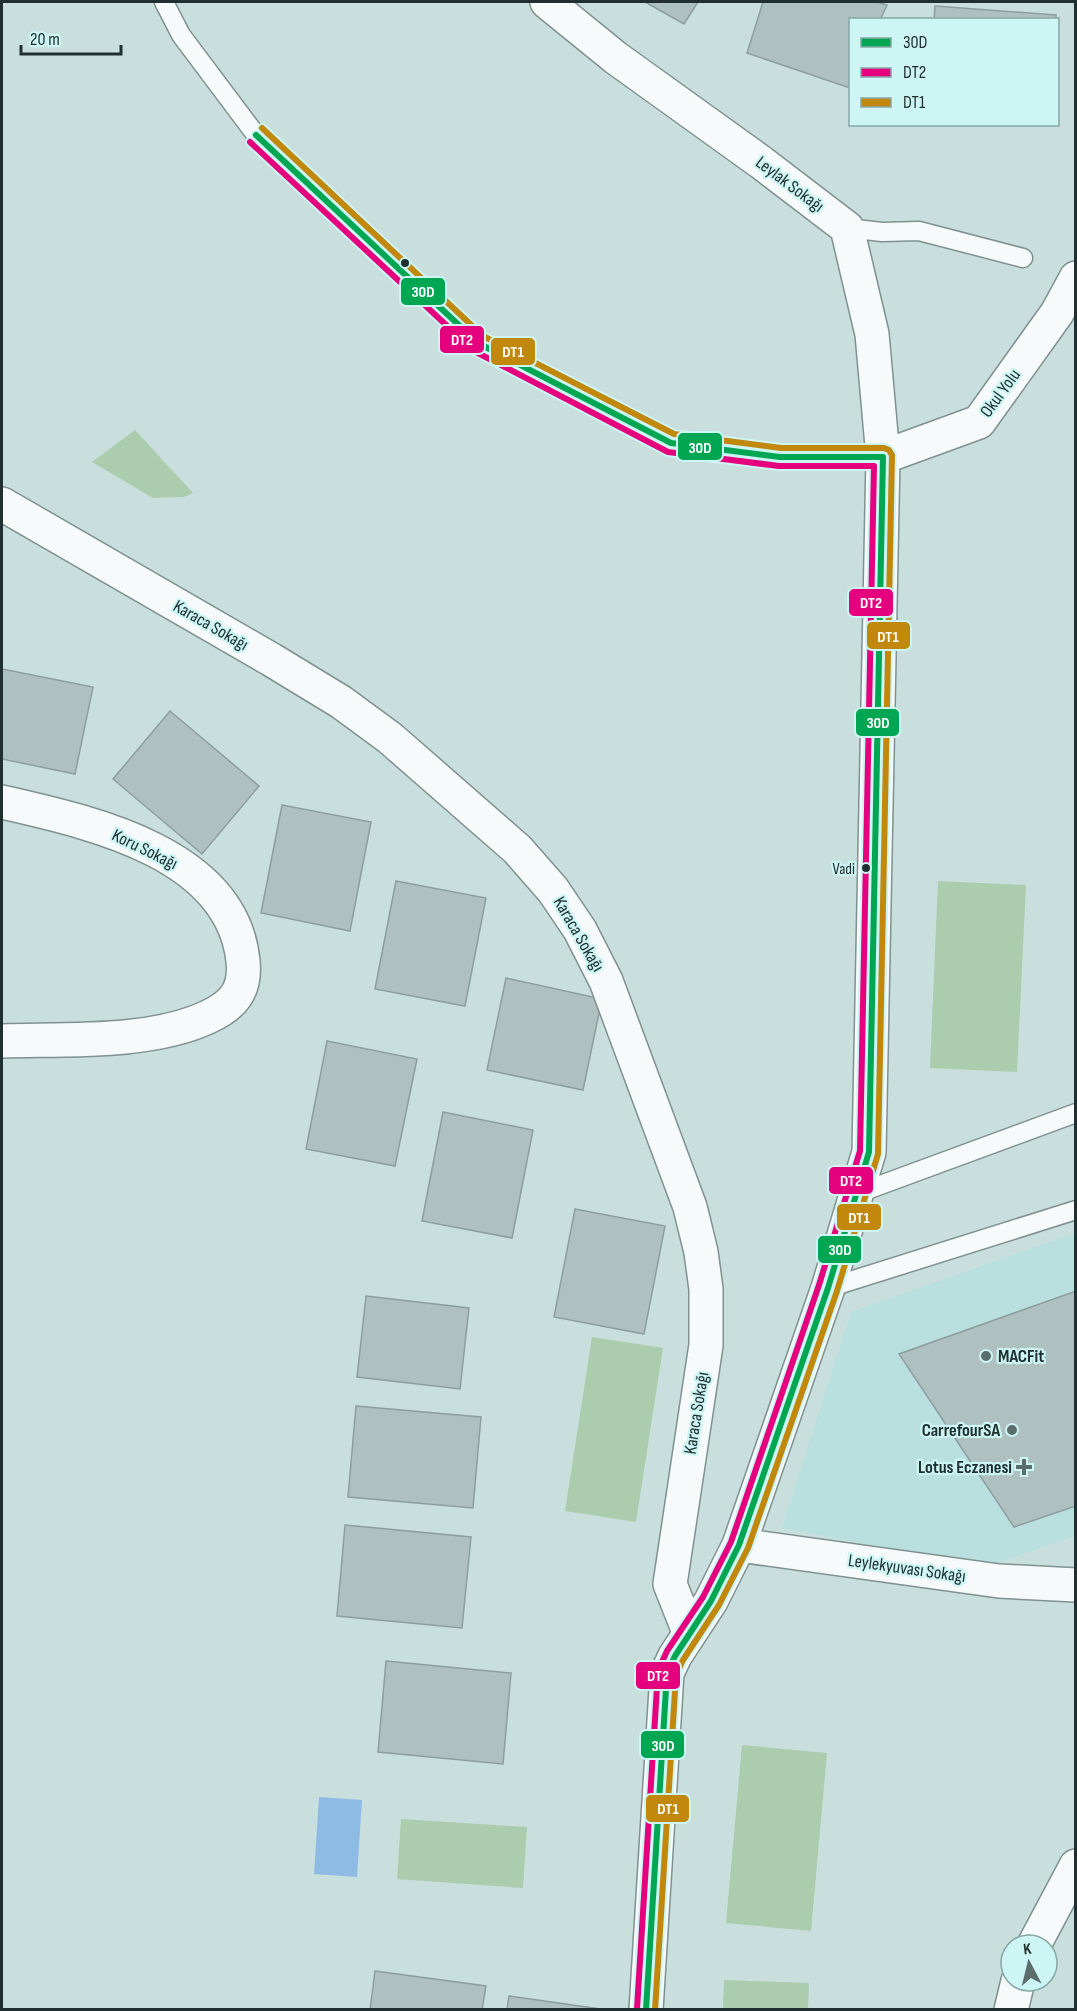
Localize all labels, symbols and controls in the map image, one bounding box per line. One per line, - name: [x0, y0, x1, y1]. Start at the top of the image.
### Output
- scale bar: [21, 18, 122, 56]
- legend: [849, 18, 1059, 126]
- text: 20 m: [30, 29, 60, 50]
- text: 30D: [903, 32, 927, 53]
- text: DT2: [903, 62, 926, 83]
- text: DT1: [903, 92, 926, 113]
- street label: Leylak Sokağı: [751, 152, 828, 217]
- unlabelled marker: [399, 257, 411, 269]
- line badge: 30D: [400, 277, 446, 306]
- text: 30D: [411, 283, 435, 302]
- line badge: DT2: [439, 325, 485, 354]
- text: DT2: [451, 331, 473, 350]
- line badge: DT1: [490, 337, 536, 366]
- text: DT1: [502, 343, 524, 362]
- street label: Okul Yolu: [976, 365, 1025, 421]
- line badge: 30D: [677, 432, 723, 461]
- text: 30D: [688, 439, 712, 458]
- line badge: DT2: [848, 588, 894, 617]
- text: DT2: [860, 594, 882, 613]
- street label: Karaca Sokağı: [170, 596, 252, 655]
- line badge: DT1: [866, 621, 911, 650]
- text: DT1: [877, 628, 899, 647]
- line badge: 30D: [855, 708, 900, 737]
- text: 30D: [866, 714, 890, 733]
- street label: Koru Sokağı: [109, 825, 181, 874]
- place label: Vadi: [832, 860, 855, 879]
- marker: Vadi: [860, 862, 872, 874]
- street label: Karaca Sokağı: [549, 893, 608, 975]
- line badge: DT2: [828, 1166, 874, 1195]
- text: DT2: [840, 1172, 862, 1191]
- line badge: DT1: [836, 1203, 882, 1231]
- text: DT1: [848, 1209, 870, 1228]
- line badge: 30D: [817, 1235, 862, 1264]
- text: 30D: [828, 1241, 852, 1260]
- place label: MACFit: [998, 1346, 1044, 1367]
- marker: MACFit: [979, 1349, 993, 1363]
- street label: Karaca Sokağı: [680, 1370, 713, 1456]
- place label: CarrefourSA: [922, 1420, 1000, 1441]
- marker: CarrefourSA: [1005, 1423, 1019, 1437]
- place label: Lotus Eczanesi: [918, 1457, 1012, 1478]
- marker: Lotus Eczanesi: [1017, 1460, 1031, 1474]
- street label: Leylekyuvası Sokağı: [847, 1550, 967, 1587]
- line badge: DT2: [635, 1661, 681, 1690]
- text: DT2: [647, 1667, 669, 1686]
- line badge: 30D: [640, 1730, 685, 1759]
- text: 30D: [651, 1737, 675, 1756]
- line badge: DT1: [645, 1794, 690, 1823]
- text: DT1: [657, 1800, 679, 1819]
- north arrow: [999, 1933, 1059, 1993]
- text: K: [1022, 1940, 1033, 1960]

